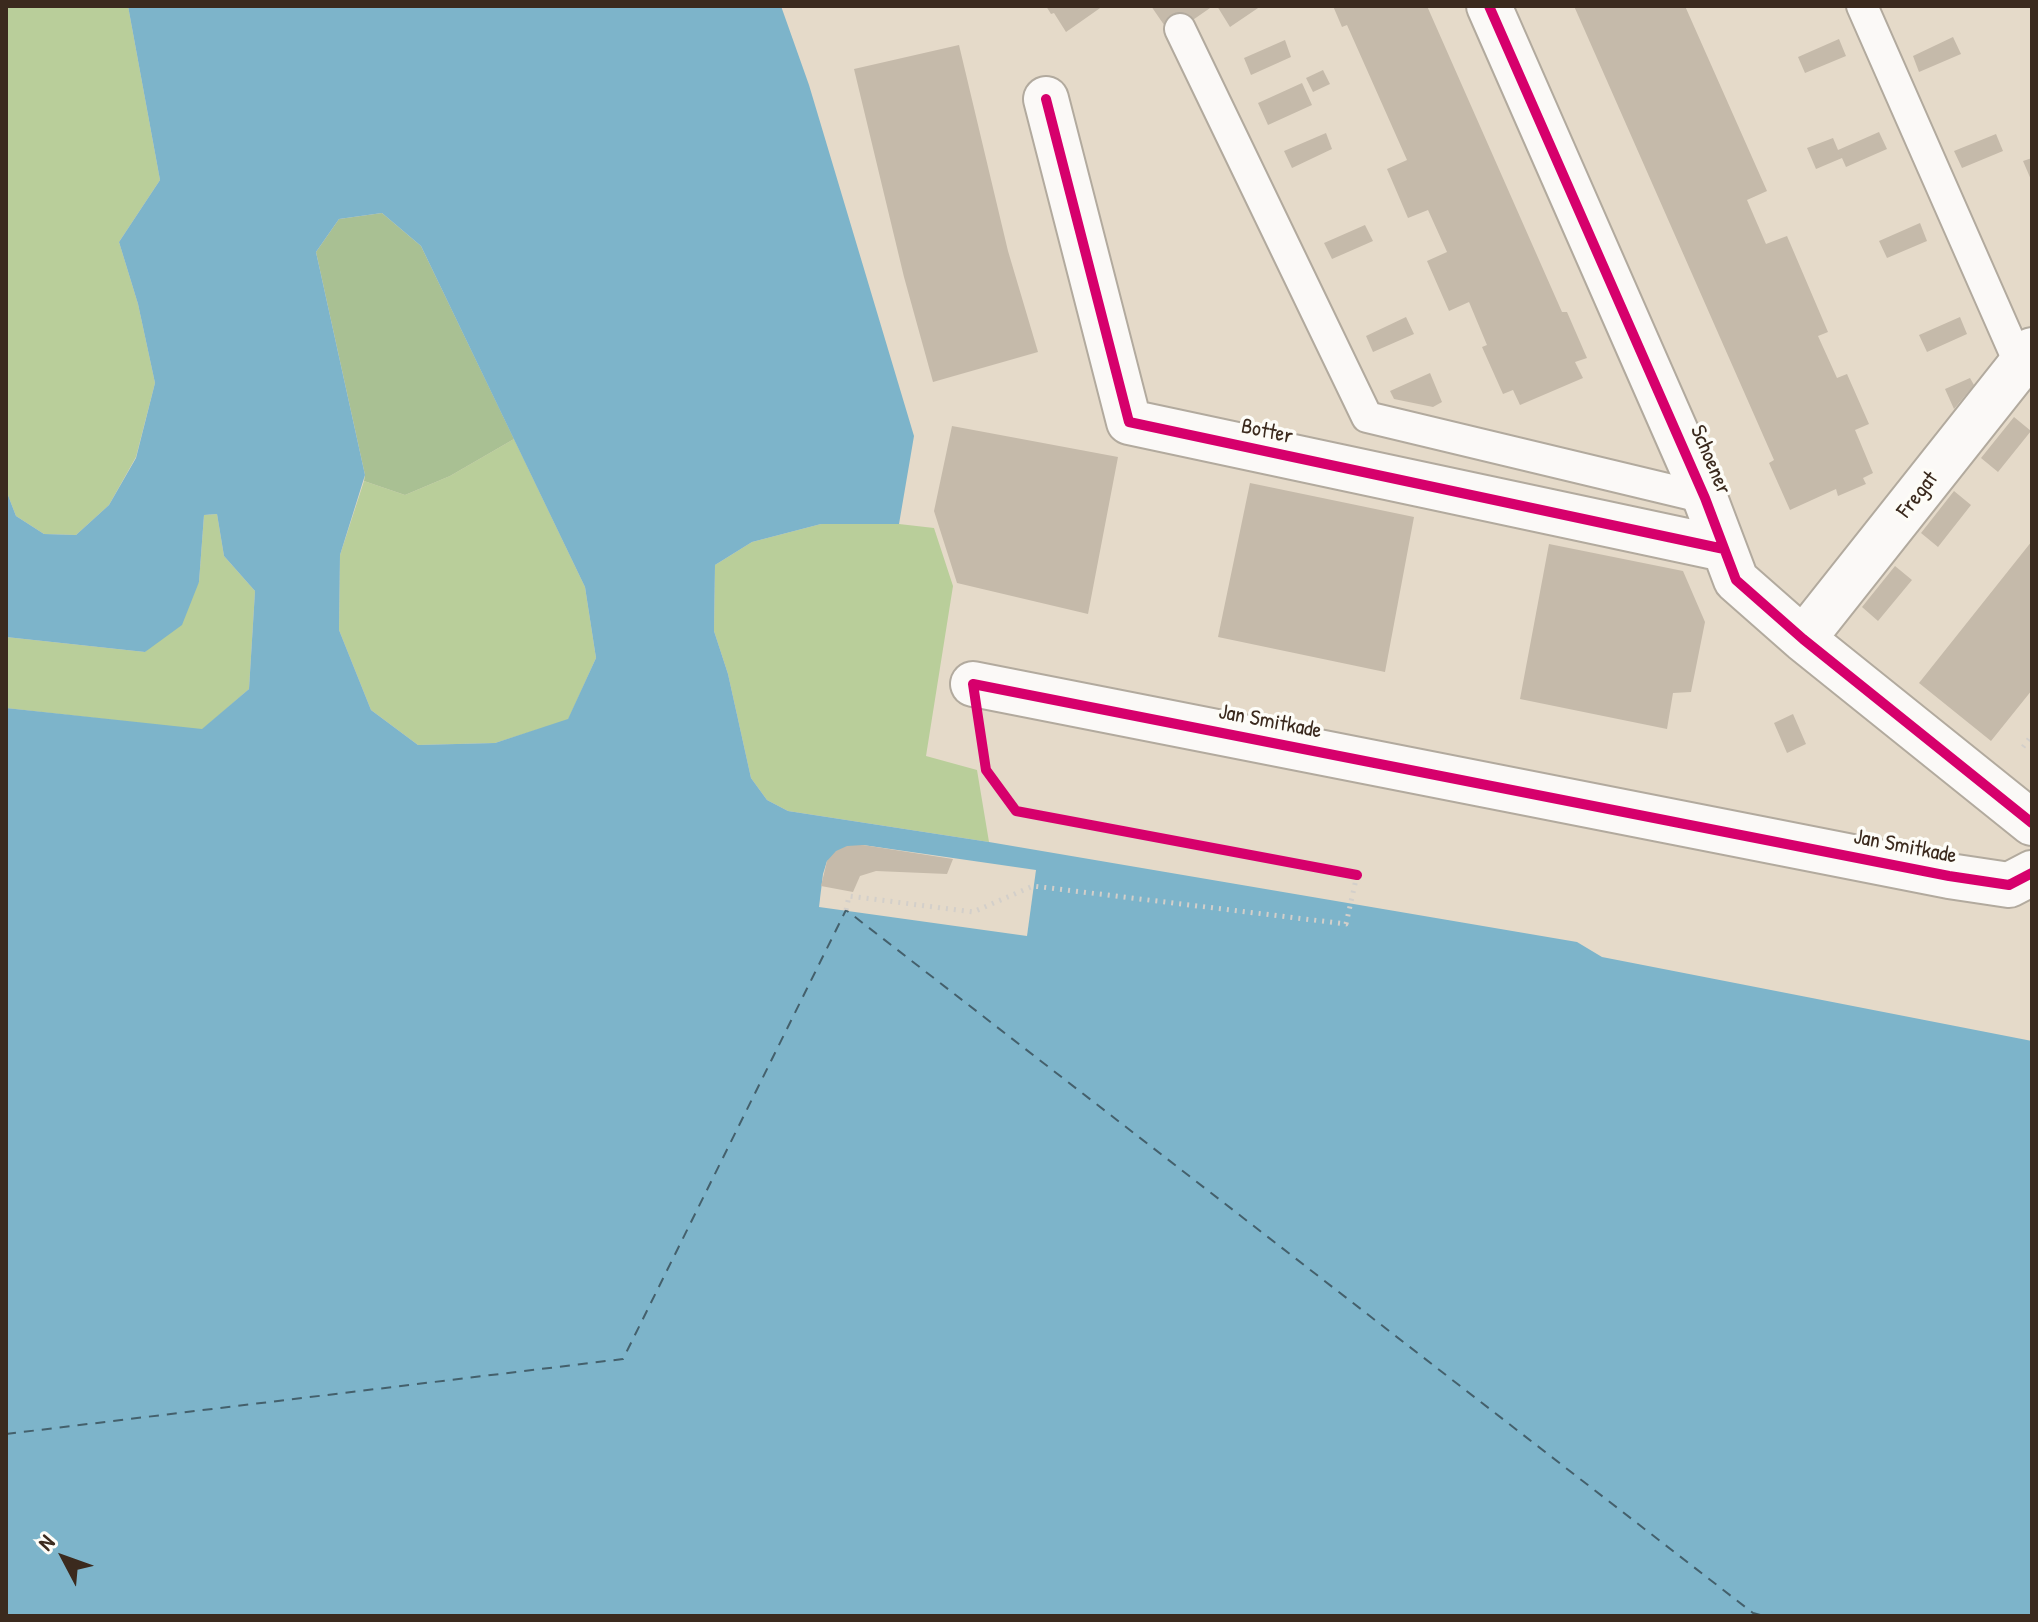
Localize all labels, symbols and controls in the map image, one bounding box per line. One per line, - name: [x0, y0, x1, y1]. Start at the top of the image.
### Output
- street label: Botter: [1239, 414, 1295, 450]
- street label: Schoener: [1684, 421, 1736, 499]
- street label: Fregat: [1892, 467, 1944, 523]
- street label: Jan Smitkade: [1216, 699, 1324, 745]
- street label: Jan Smitkade: [1851, 824, 1959, 870]
- north arrow: [24, 1518, 104, 1598]
- text: N: [31, 1528, 61, 1557]

